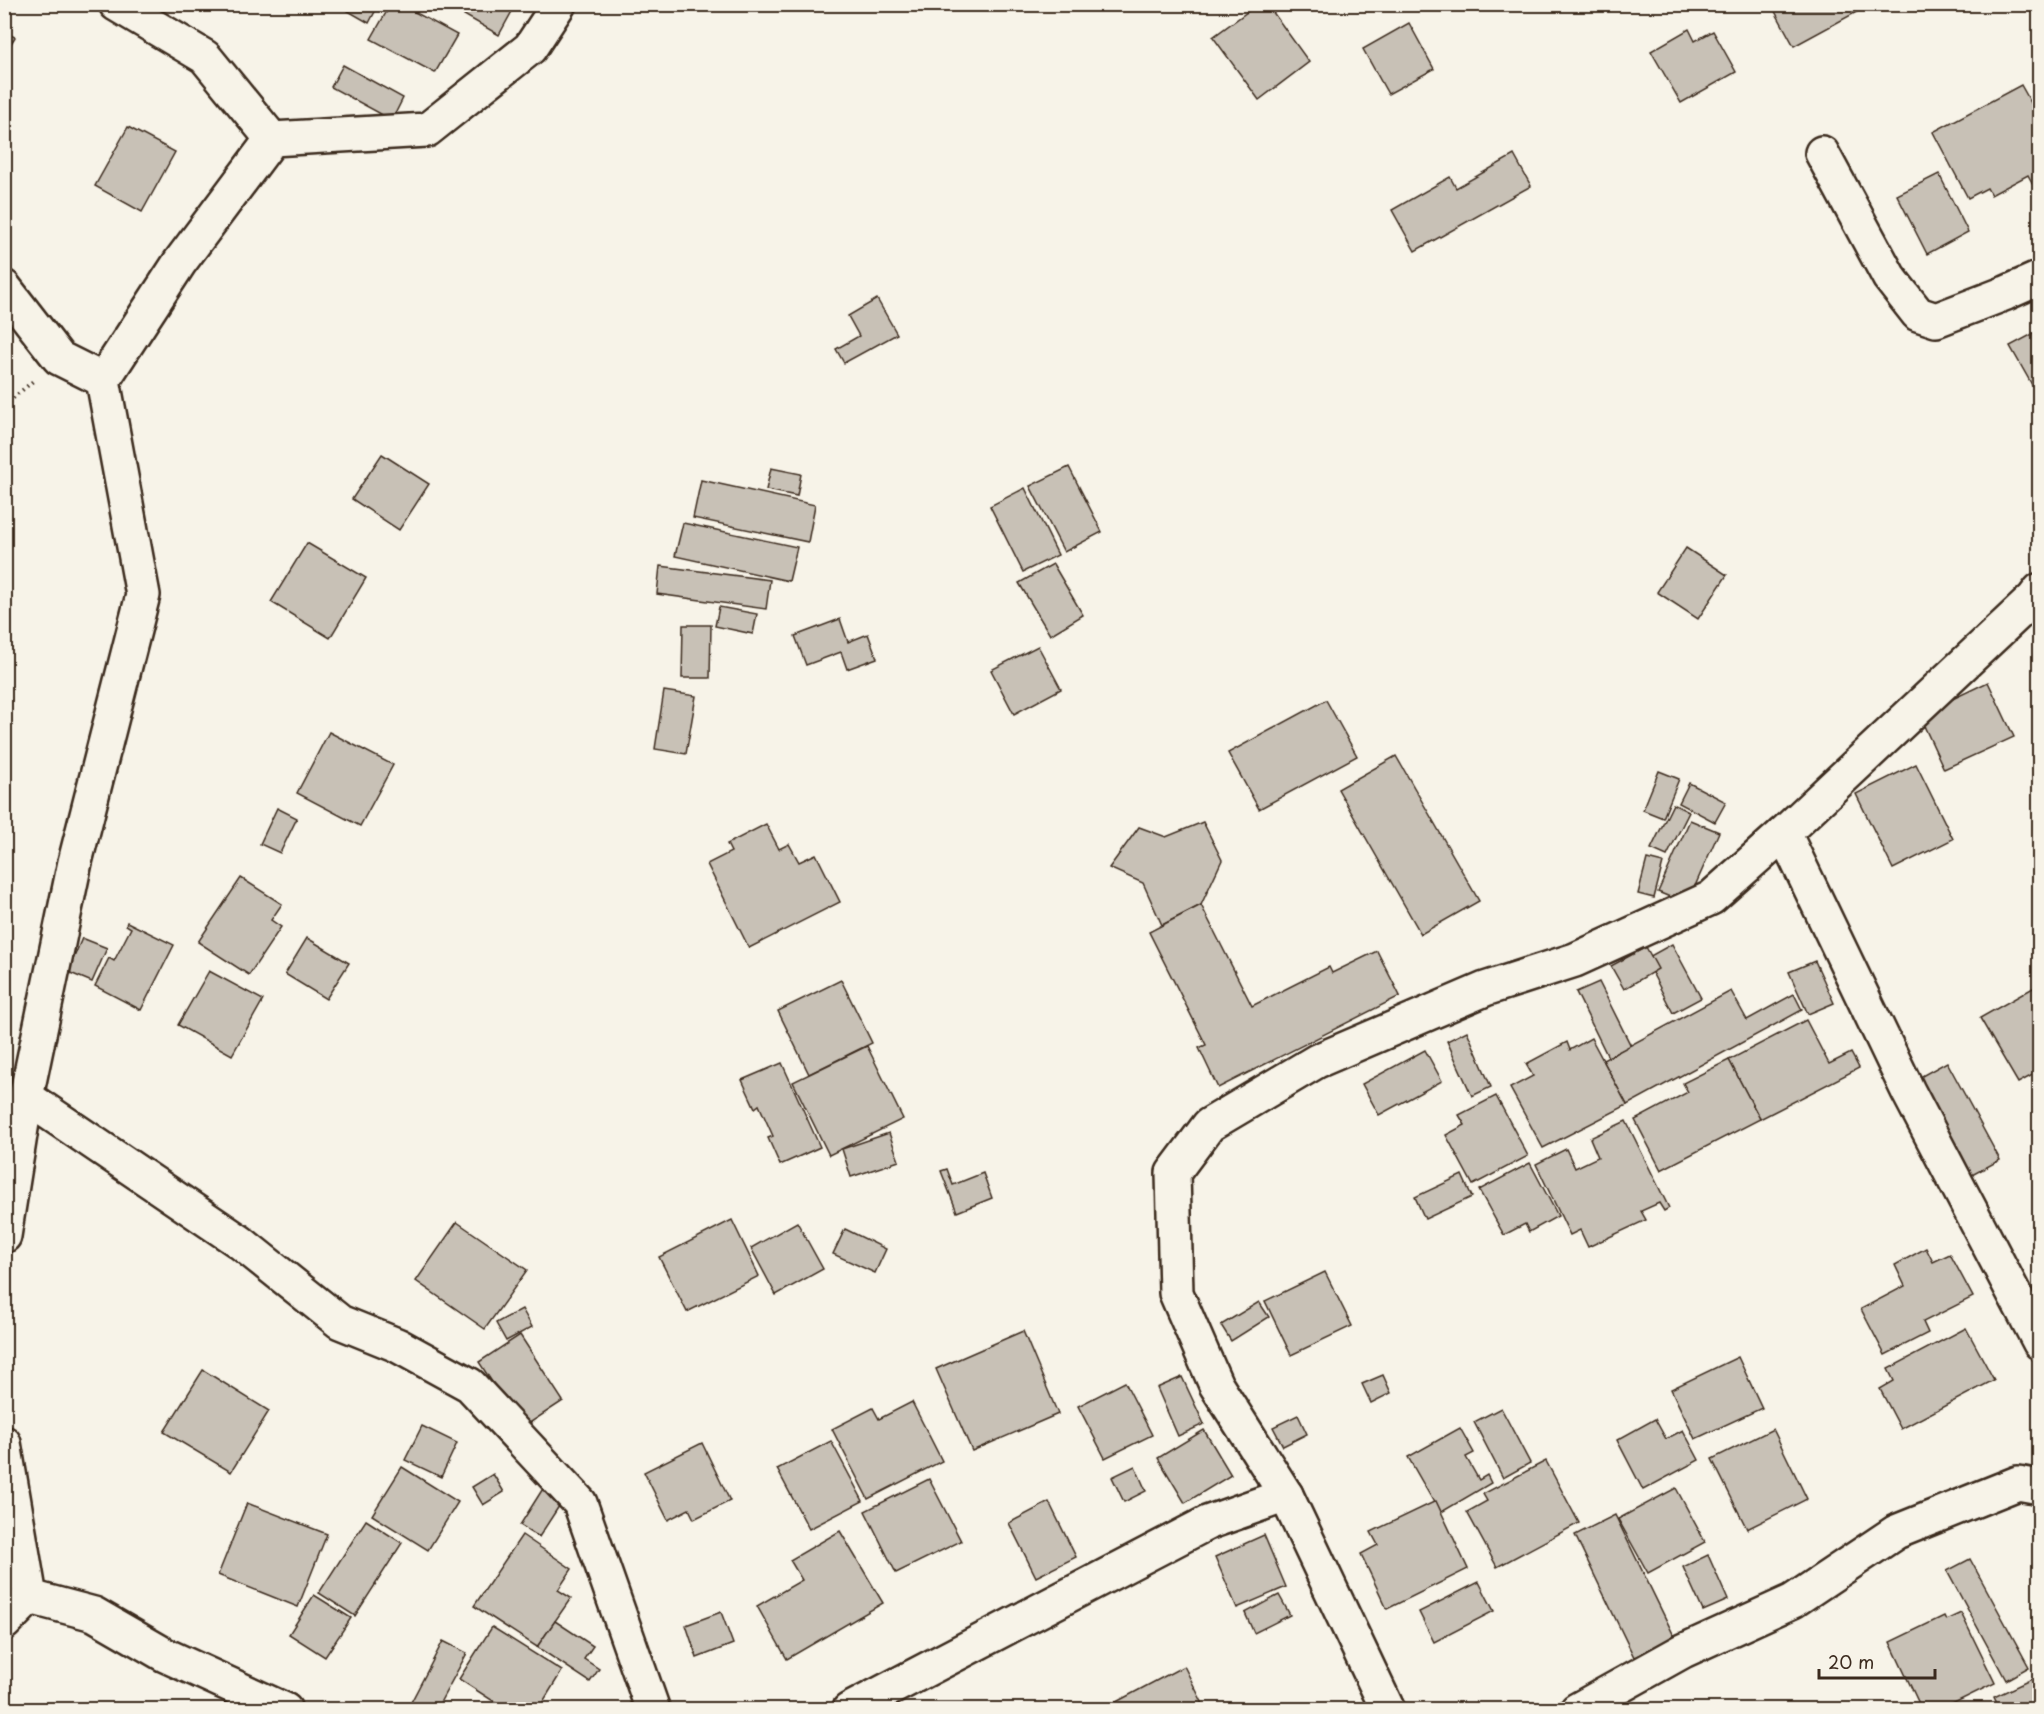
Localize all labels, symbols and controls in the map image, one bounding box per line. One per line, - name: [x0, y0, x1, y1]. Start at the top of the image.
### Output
- scale bar: [1819, 1642, 1934, 1680]
- text: 20 m: [1828, 1648, 1874, 1675]

